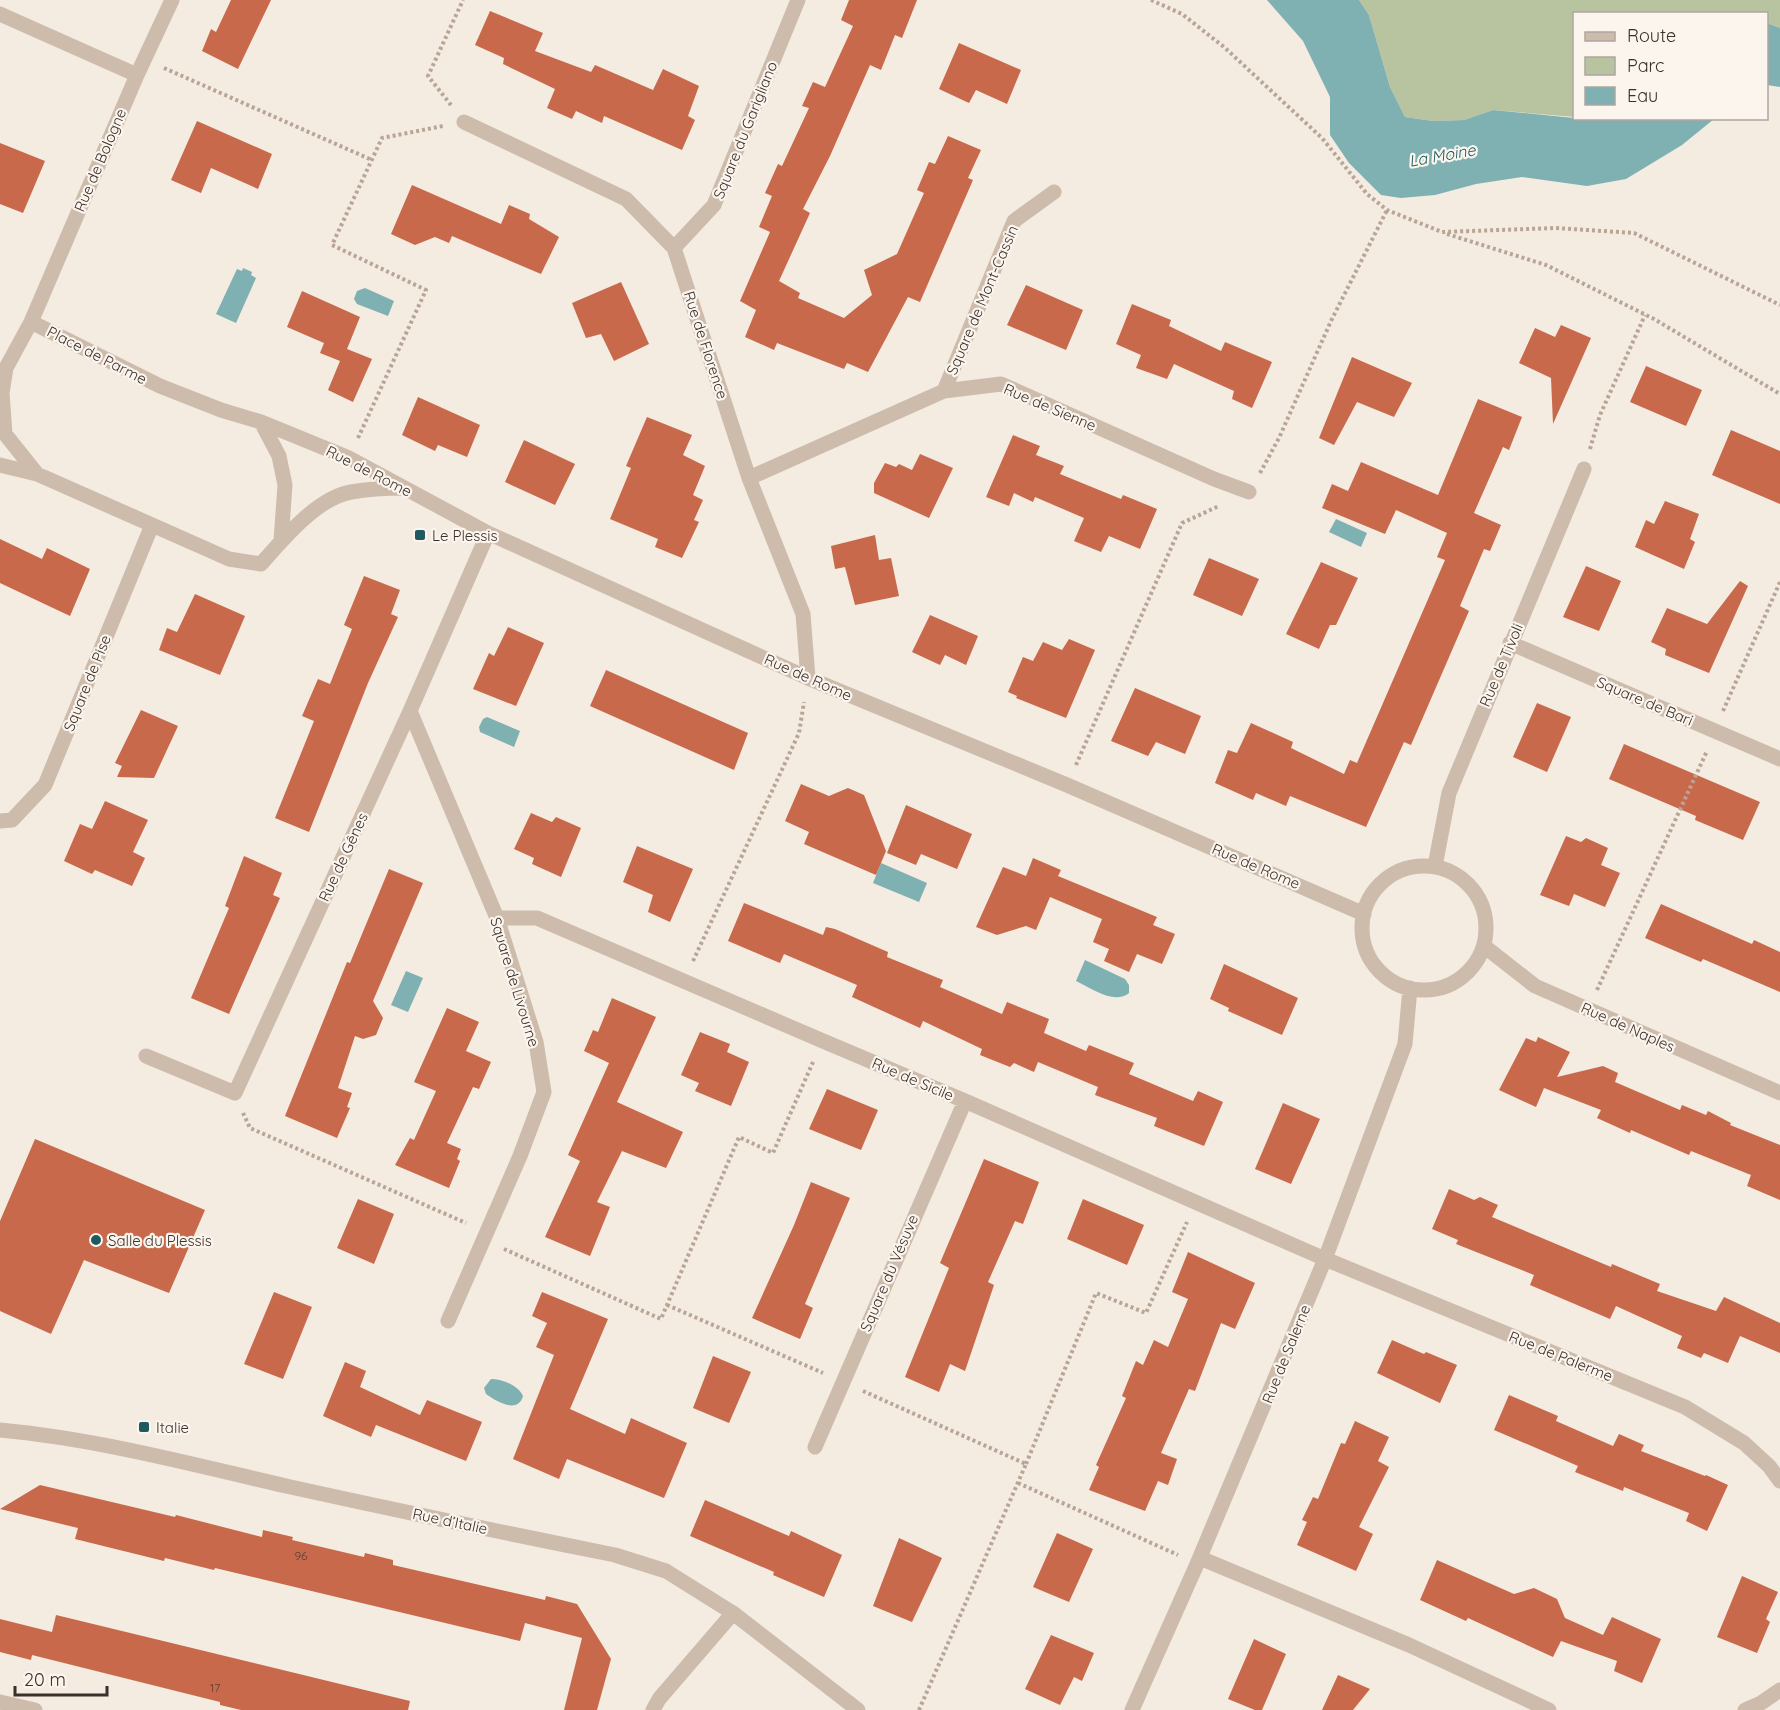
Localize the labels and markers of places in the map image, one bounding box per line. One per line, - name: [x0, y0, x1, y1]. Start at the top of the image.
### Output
- place label: Le Plessis: [432, 526, 498, 545]
- marker: Le Plessis: [413, 528, 427, 542]
- place label: Salle du Plessis: [108, 1231, 212, 1250]
- marker: Salle du Plessis: [89, 1233, 103, 1247]
- place label: Italie: [156, 1418, 189, 1437]
- marker: Italie: [137, 1420, 151, 1434]

